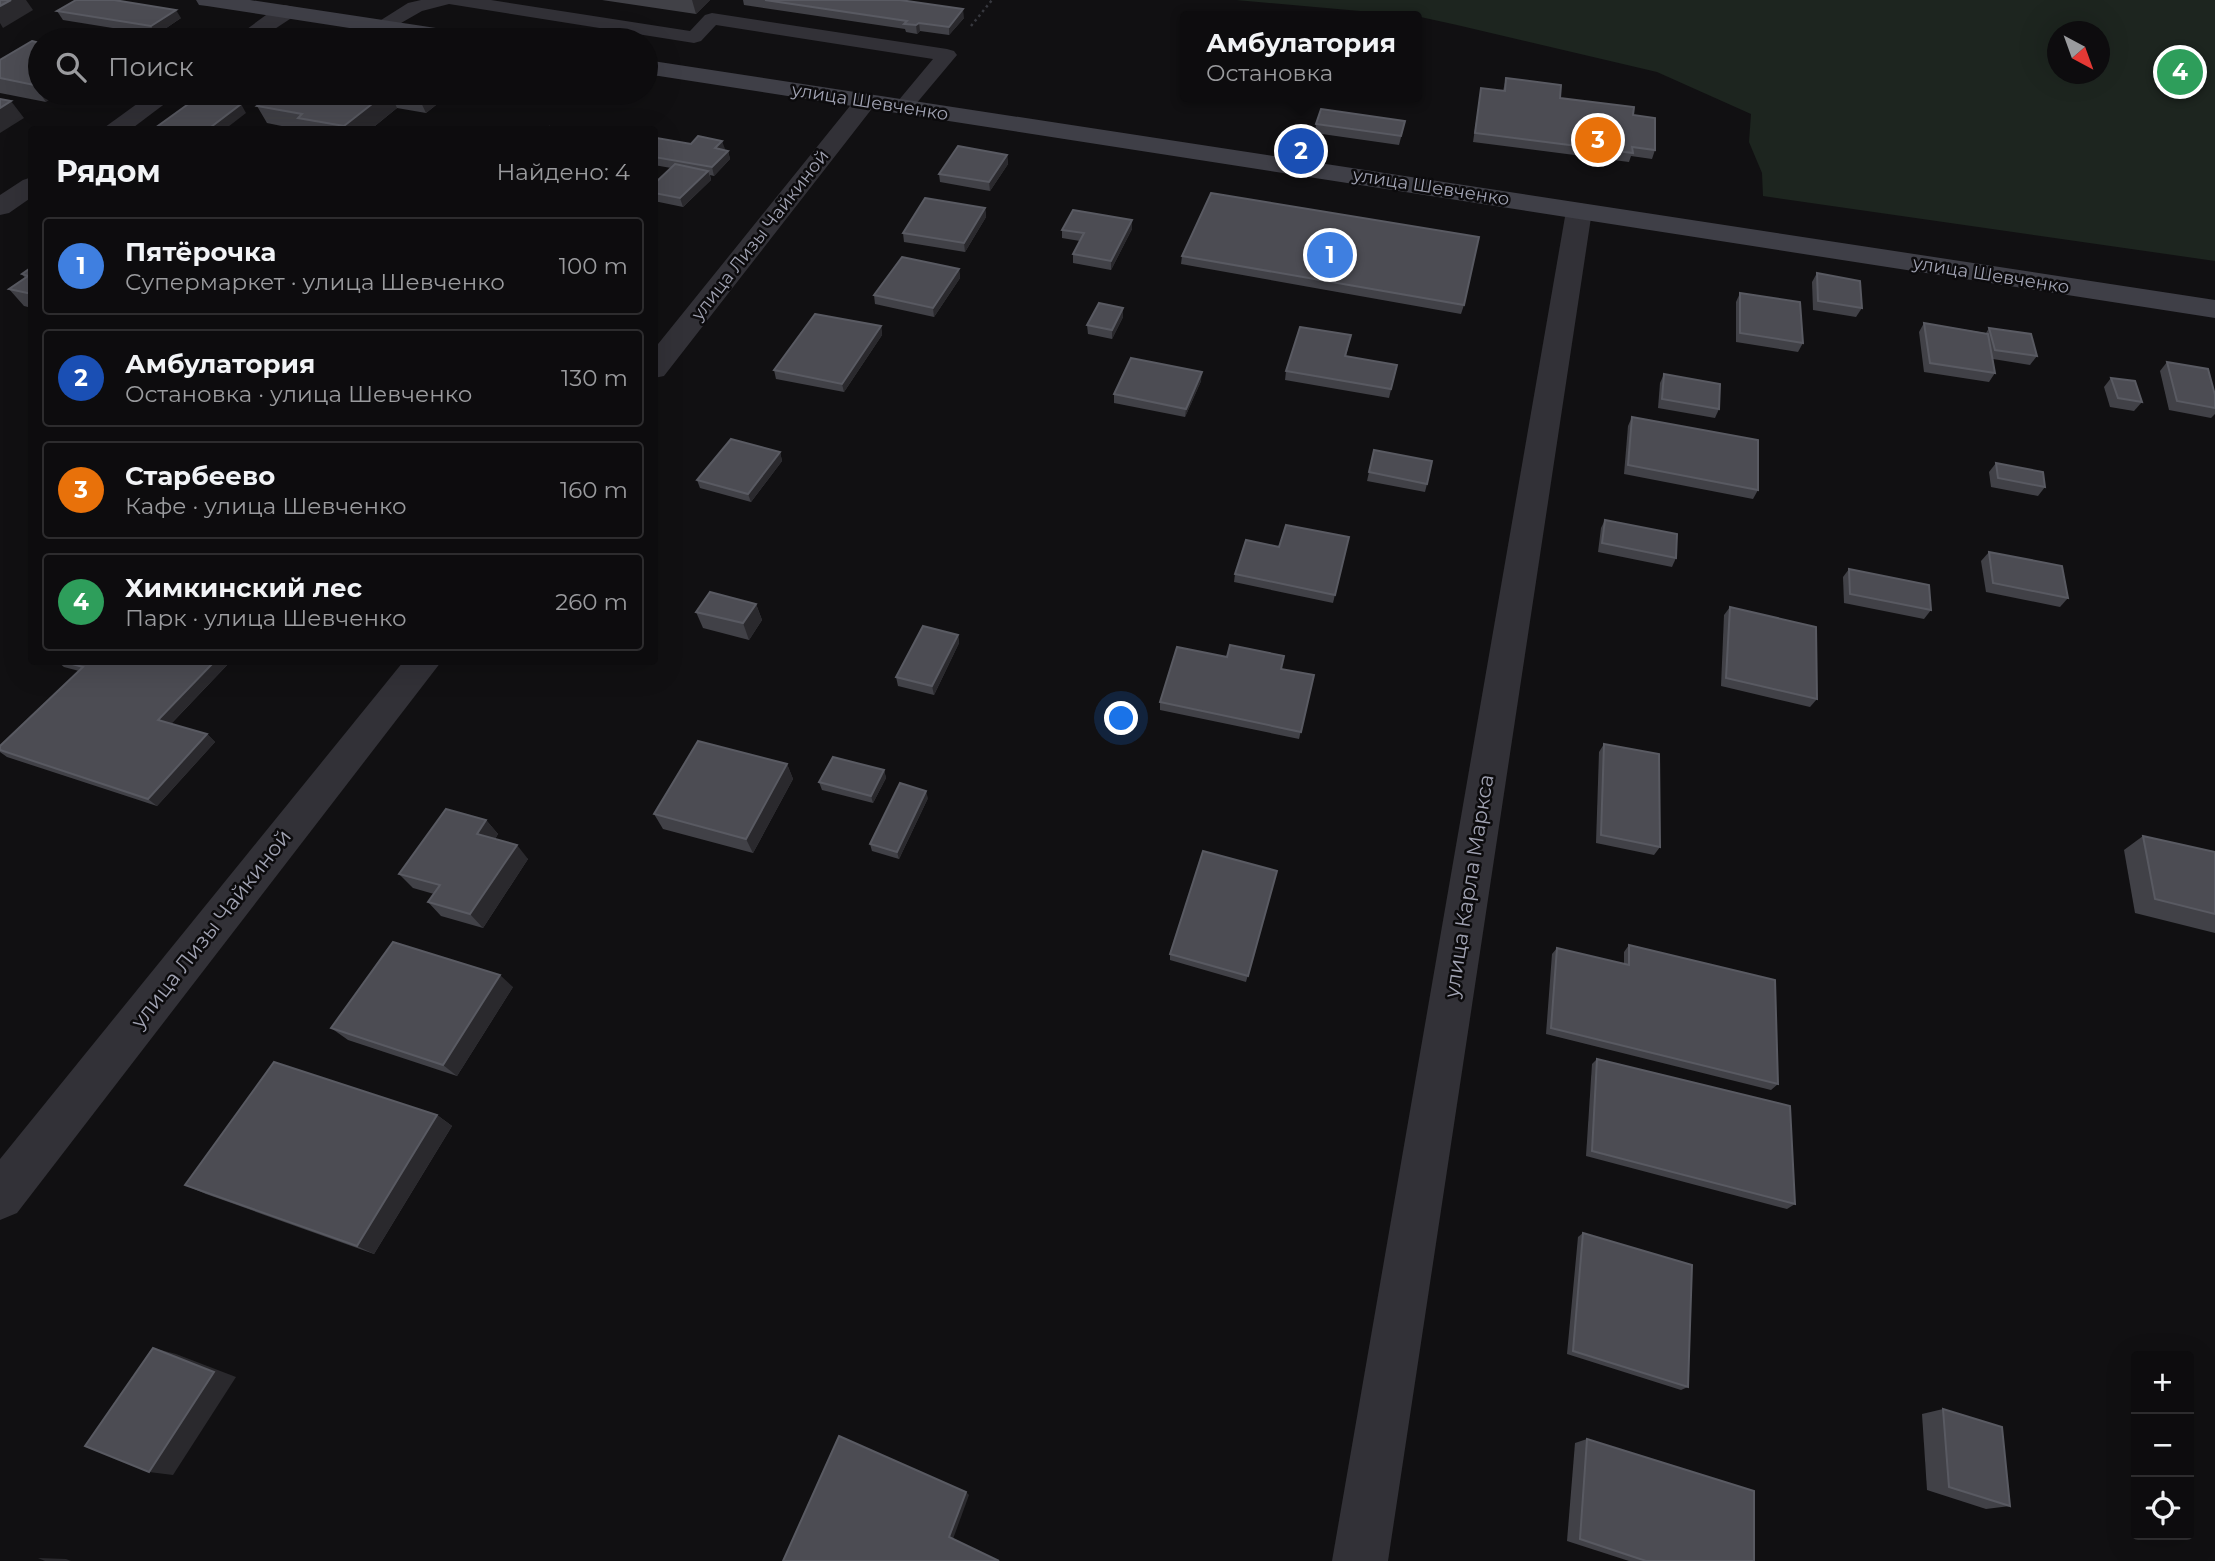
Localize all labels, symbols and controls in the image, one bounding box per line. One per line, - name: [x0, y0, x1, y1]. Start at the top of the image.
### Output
- popup: [1180, 11, 1422, 102]
- north arrow: [2047, 21, 2110, 84]
- text: Амбулатория: [1206, 27, 1396, 59]
- search box: [28, 28, 658, 105]
- pin: 4: [2157, 46, 2203, 98]
- icon: search: [52, 48, 90, 86]
- text: Поиск: [108, 51, 194, 83]
- text: Остановка: [1206, 59, 1333, 87]
- street label: улица Шевченко: [789, 79, 950, 125]
- pin: 3: [1575, 114, 1621, 166]
- pin: 2: [1278, 125, 1324, 177]
- street label: улица Лизы Чайкиной: [686, 145, 833, 325]
- text: Рядом: [56, 153, 161, 190]
- text: Найдено: 4: [496, 158, 630, 186]
- street label: улица Шевченко: [1350, 164, 1511, 210]
- pin: 1: [1307, 229, 1353, 281]
- text: Пятёрочка: [125, 236, 276, 268]
- text: 1: [76, 252, 86, 280]
- text: 100 m: [559, 252, 628, 280]
- street label: улица Шевченко: [1910, 252, 2071, 298]
- text: Супермаркет · улица Шевченко: [125, 268, 505, 296]
- text: Амбулатория: [125, 348, 315, 380]
- text: 2: [74, 364, 88, 392]
- text: 130 m: [561, 364, 628, 392]
- text: Остановка · улица Шевченко: [125, 380, 472, 408]
- text: Старбеево: [125, 460, 275, 492]
- text: 3: [74, 476, 88, 504]
- text: 160 m: [560, 476, 628, 504]
- text: Кафе · улица Шевченко: [125, 492, 407, 520]
- text: Химкинский лес: [125, 572, 362, 604]
- text: 4: [73, 588, 89, 616]
- text: 260 m: [555, 588, 628, 616]
- text: Парк · улица Шевченко: [125, 604, 407, 632]
- your location: [1104, 701, 1138, 735]
- street label: улица Карла Маркса: [1438, 772, 1499, 1000]
- street label: улица Лизы Чайкиной: [125, 824, 296, 1034]
- map controls: [2131, 1351, 2194, 1540]
- button: +: [2131, 1351, 2194, 1414]
- button: −: [2131, 1414, 2194, 1477]
- button: locate: [2131, 1477, 2194, 1540]

